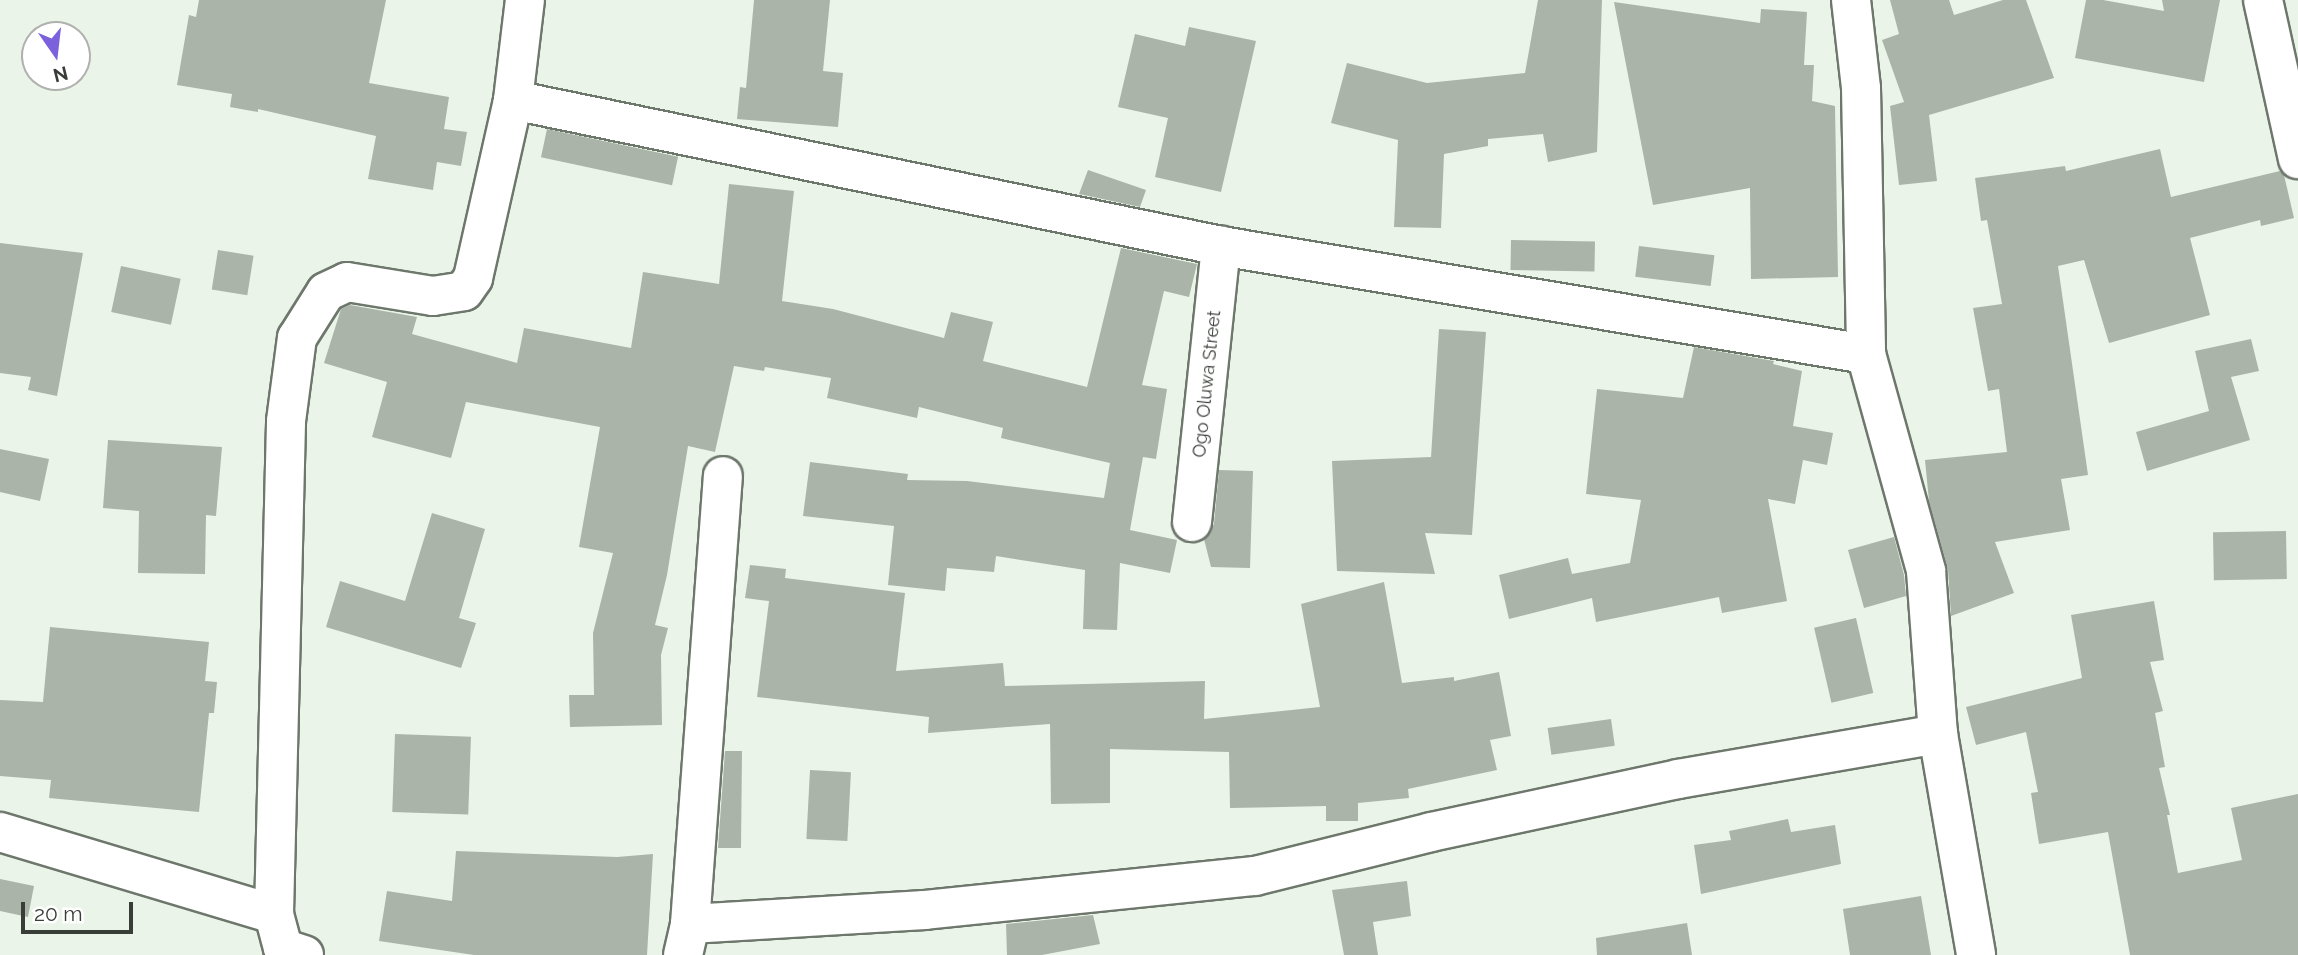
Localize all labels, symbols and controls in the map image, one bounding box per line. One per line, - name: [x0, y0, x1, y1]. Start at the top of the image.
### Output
- north arrow: [21, 21, 91, 91]
- text: N: [51, 62, 70, 87]
- street label: Ogo Oluwa Street: [1189, 309, 1225, 459]
- scale bar: [24, 888, 136, 932]
- text: 20 m: [34, 901, 82, 926]

